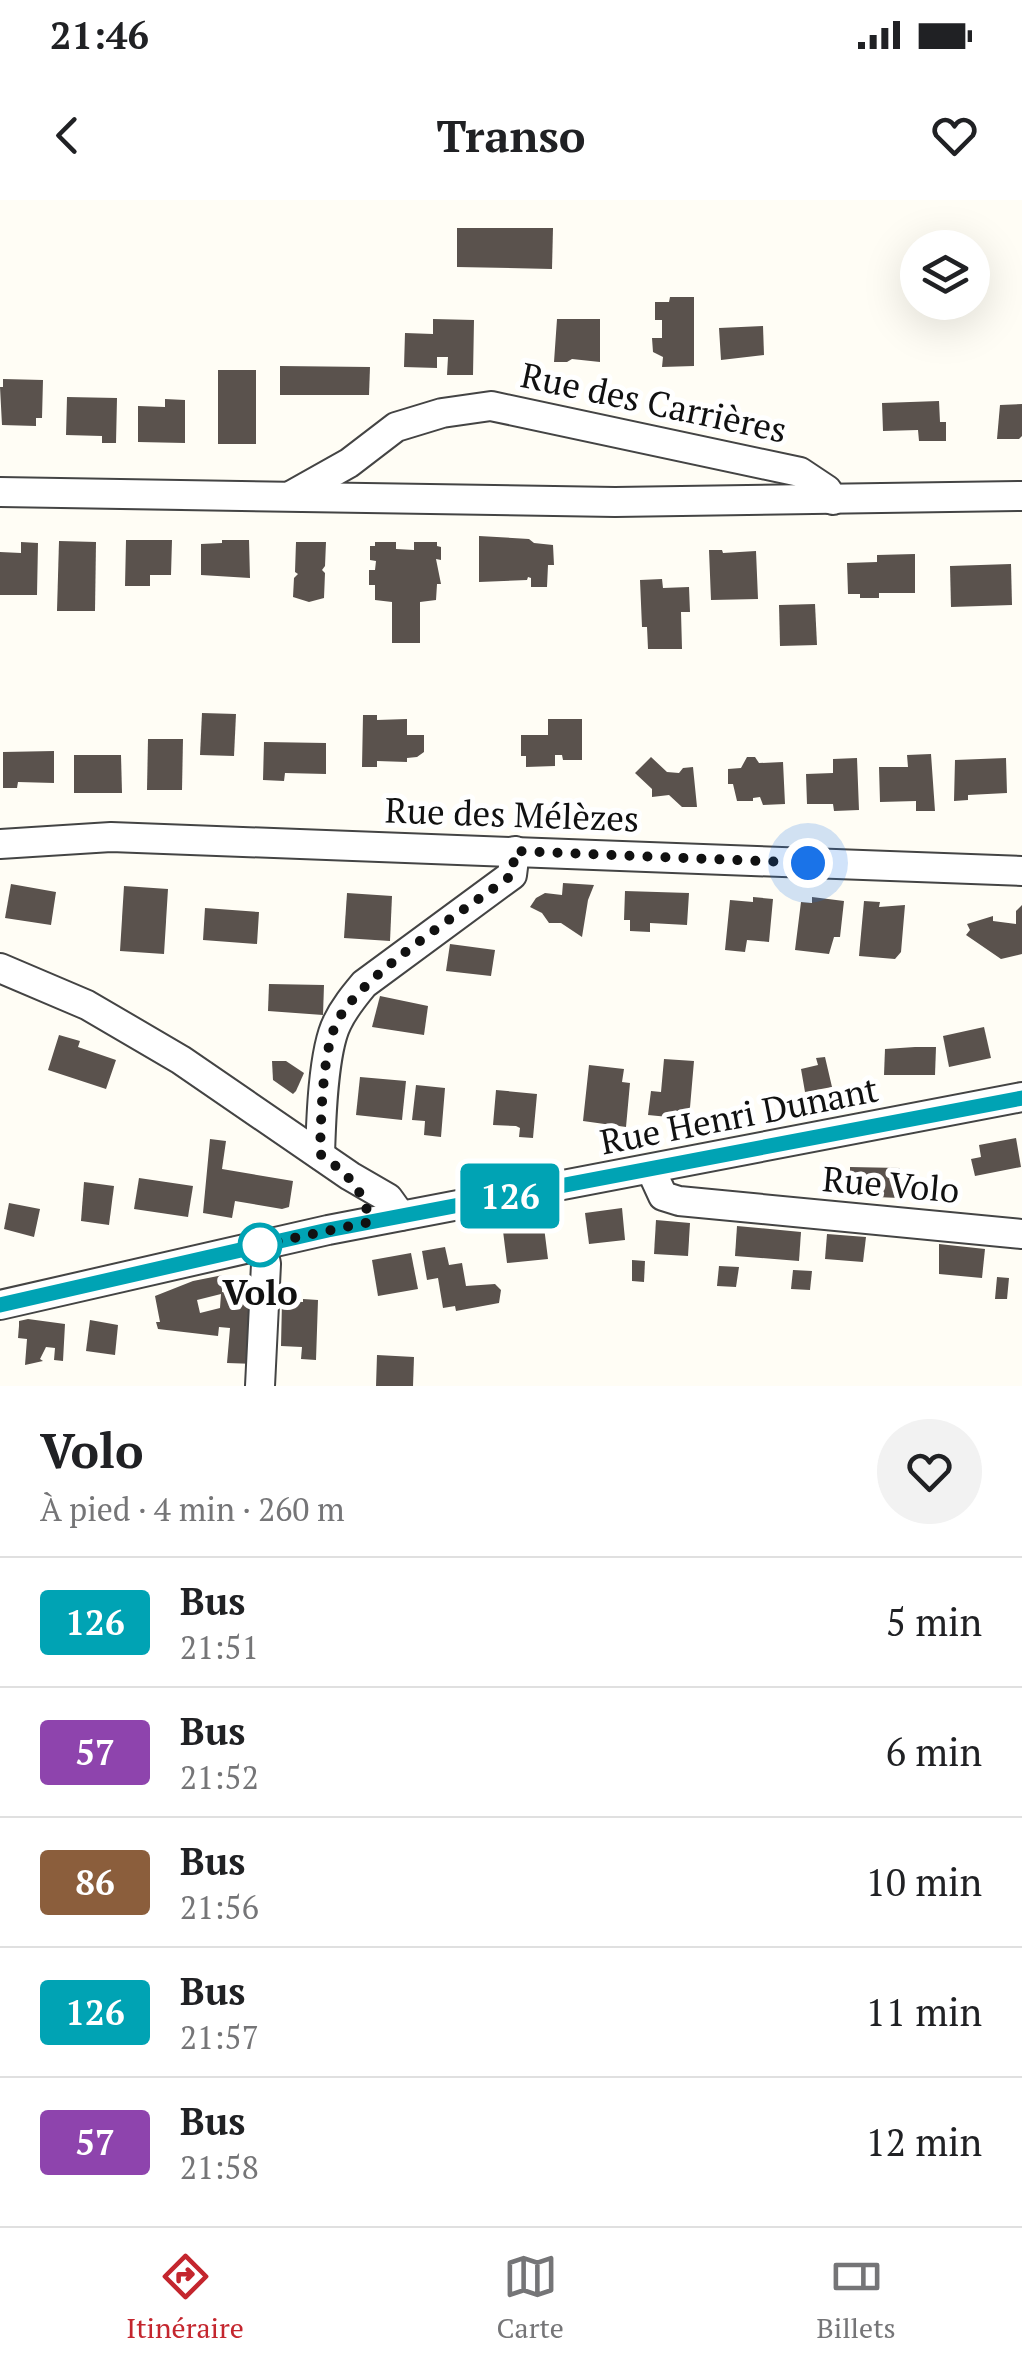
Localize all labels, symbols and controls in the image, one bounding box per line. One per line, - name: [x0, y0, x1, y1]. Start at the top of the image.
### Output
- text: 21:46: [50, 10, 149, 60]
- text: Transo: [436, 105, 586, 165]
- icon: back: [40, 108, 95, 163]
- icon: heart: [927, 108, 982, 163]
- map controls: [900, 230, 990, 320]
- button: layers: [900, 230, 990, 320]
- street label: Rue des Carrières: [517, 351, 791, 453]
- street label: Rue des Mélèzes: [384, 787, 640, 841]
- your location: [783, 838, 833, 888]
- street label: Rue Henri Dunant: [596, 1066, 882, 1164]
- street label: Rue Volo: [821, 1155, 961, 1213]
- line badge: 126: [452, 1164, 568, 1228]
- text: 126: [480, 1173, 540, 1219]
- marker: Volo: [239, 1224, 281, 1266]
- place label: Volo: [222, 1269, 298, 1315]
- text: Volo: [40, 1418, 143, 1482]
- button: heart: [877, 1419, 982, 1524]
- text: À pied · 4 min · 260 m: [40, 1488, 345, 1530]
- text: Bus: [180, 1576, 245, 1626]
- text: 5 min: [886, 1597, 982, 1647]
- text: 126: [65, 1599, 125, 1645]
- text: 21:51: [180, 1626, 259, 1668]
- text: Bus: [180, 1706, 245, 1756]
- text: 6 min: [886, 1727, 982, 1777]
- text: 57: [75, 1729, 115, 1775]
- text: 21:52: [180, 1756, 259, 1798]
- text: Bus: [180, 1836, 245, 1886]
- text: 10 min: [865, 1857, 982, 1907]
- text: 86: [75, 1859, 115, 1905]
- text: 21:56: [180, 1886, 259, 1928]
- text: Bus: [180, 1966, 245, 2016]
- text: 11 min: [865, 1987, 982, 2037]
- text: 126: [65, 1989, 125, 2035]
- text: 21:57: [180, 2016, 259, 2058]
- text: Bus: [180, 2096, 245, 2146]
- text: 12 min: [865, 2117, 982, 2167]
- text: 57: [75, 2119, 115, 2165]
- text: 21:58: [180, 2146, 259, 2188]
- tab: Itinéraire: [126, 2249, 244, 2346]
- tab: Carte: [497, 2249, 564, 2346]
- tab: Billets: [817, 2249, 896, 2346]

